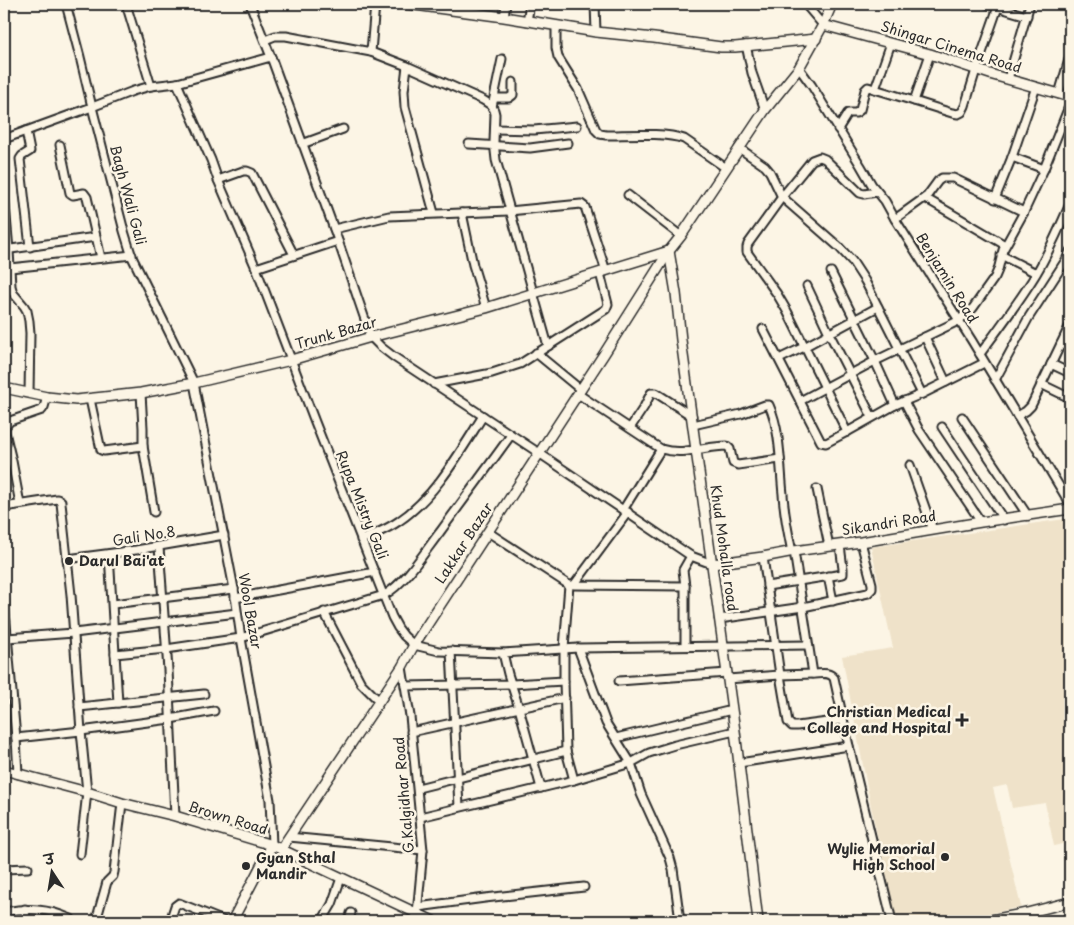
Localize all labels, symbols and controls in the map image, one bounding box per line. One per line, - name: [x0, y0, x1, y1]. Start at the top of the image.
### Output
- street label: Shingar Cinema Road: [878, 15, 1024, 78]
- street label: Bagh Wali Gali: [105, 142, 152, 247]
- street label: Benjamin Road: [911, 229, 984, 327]
- street label: Trunk Bazar: [293, 311, 380, 354]
- street label: Rupa Mistry Gali: [331, 447, 394, 562]
- street label: Khud Mohalla road: [705, 483, 744, 613]
- street label: Lakkar Bazar: [429, 498, 498, 588]
- street label: Sikandri Road: [840, 505, 938, 540]
- street label: Gali No.8: [111, 520, 177, 551]
- place label: Darul Bai'at: [79, 550, 165, 571]
- marker: Darul Bai'at: [63, 555, 75, 567]
- street label: Wool Bazar: [233, 571, 268, 651]
- place label: Christian Medical College and Hospital: [807, 701, 951, 738]
- marker: Christian Medical College and Hospital: [955, 713, 969, 727]
- street label: G.Kalgidhar Road: [388, 736, 419, 854]
- street label: Brown Road: [186, 795, 271, 840]
- place label: Wylie Memorial High School: [827, 838, 935, 875]
- text: उ: [40, 847, 58, 870]
- place label: Gyan Sthal Mandir: [256, 847, 336, 884]
- north arrow: [28, 848, 78, 898]
- marker: Wylie Memorial High School: [939, 851, 951, 863]
- marker: Gyan Sthal Mandir: [240, 860, 252, 872]

